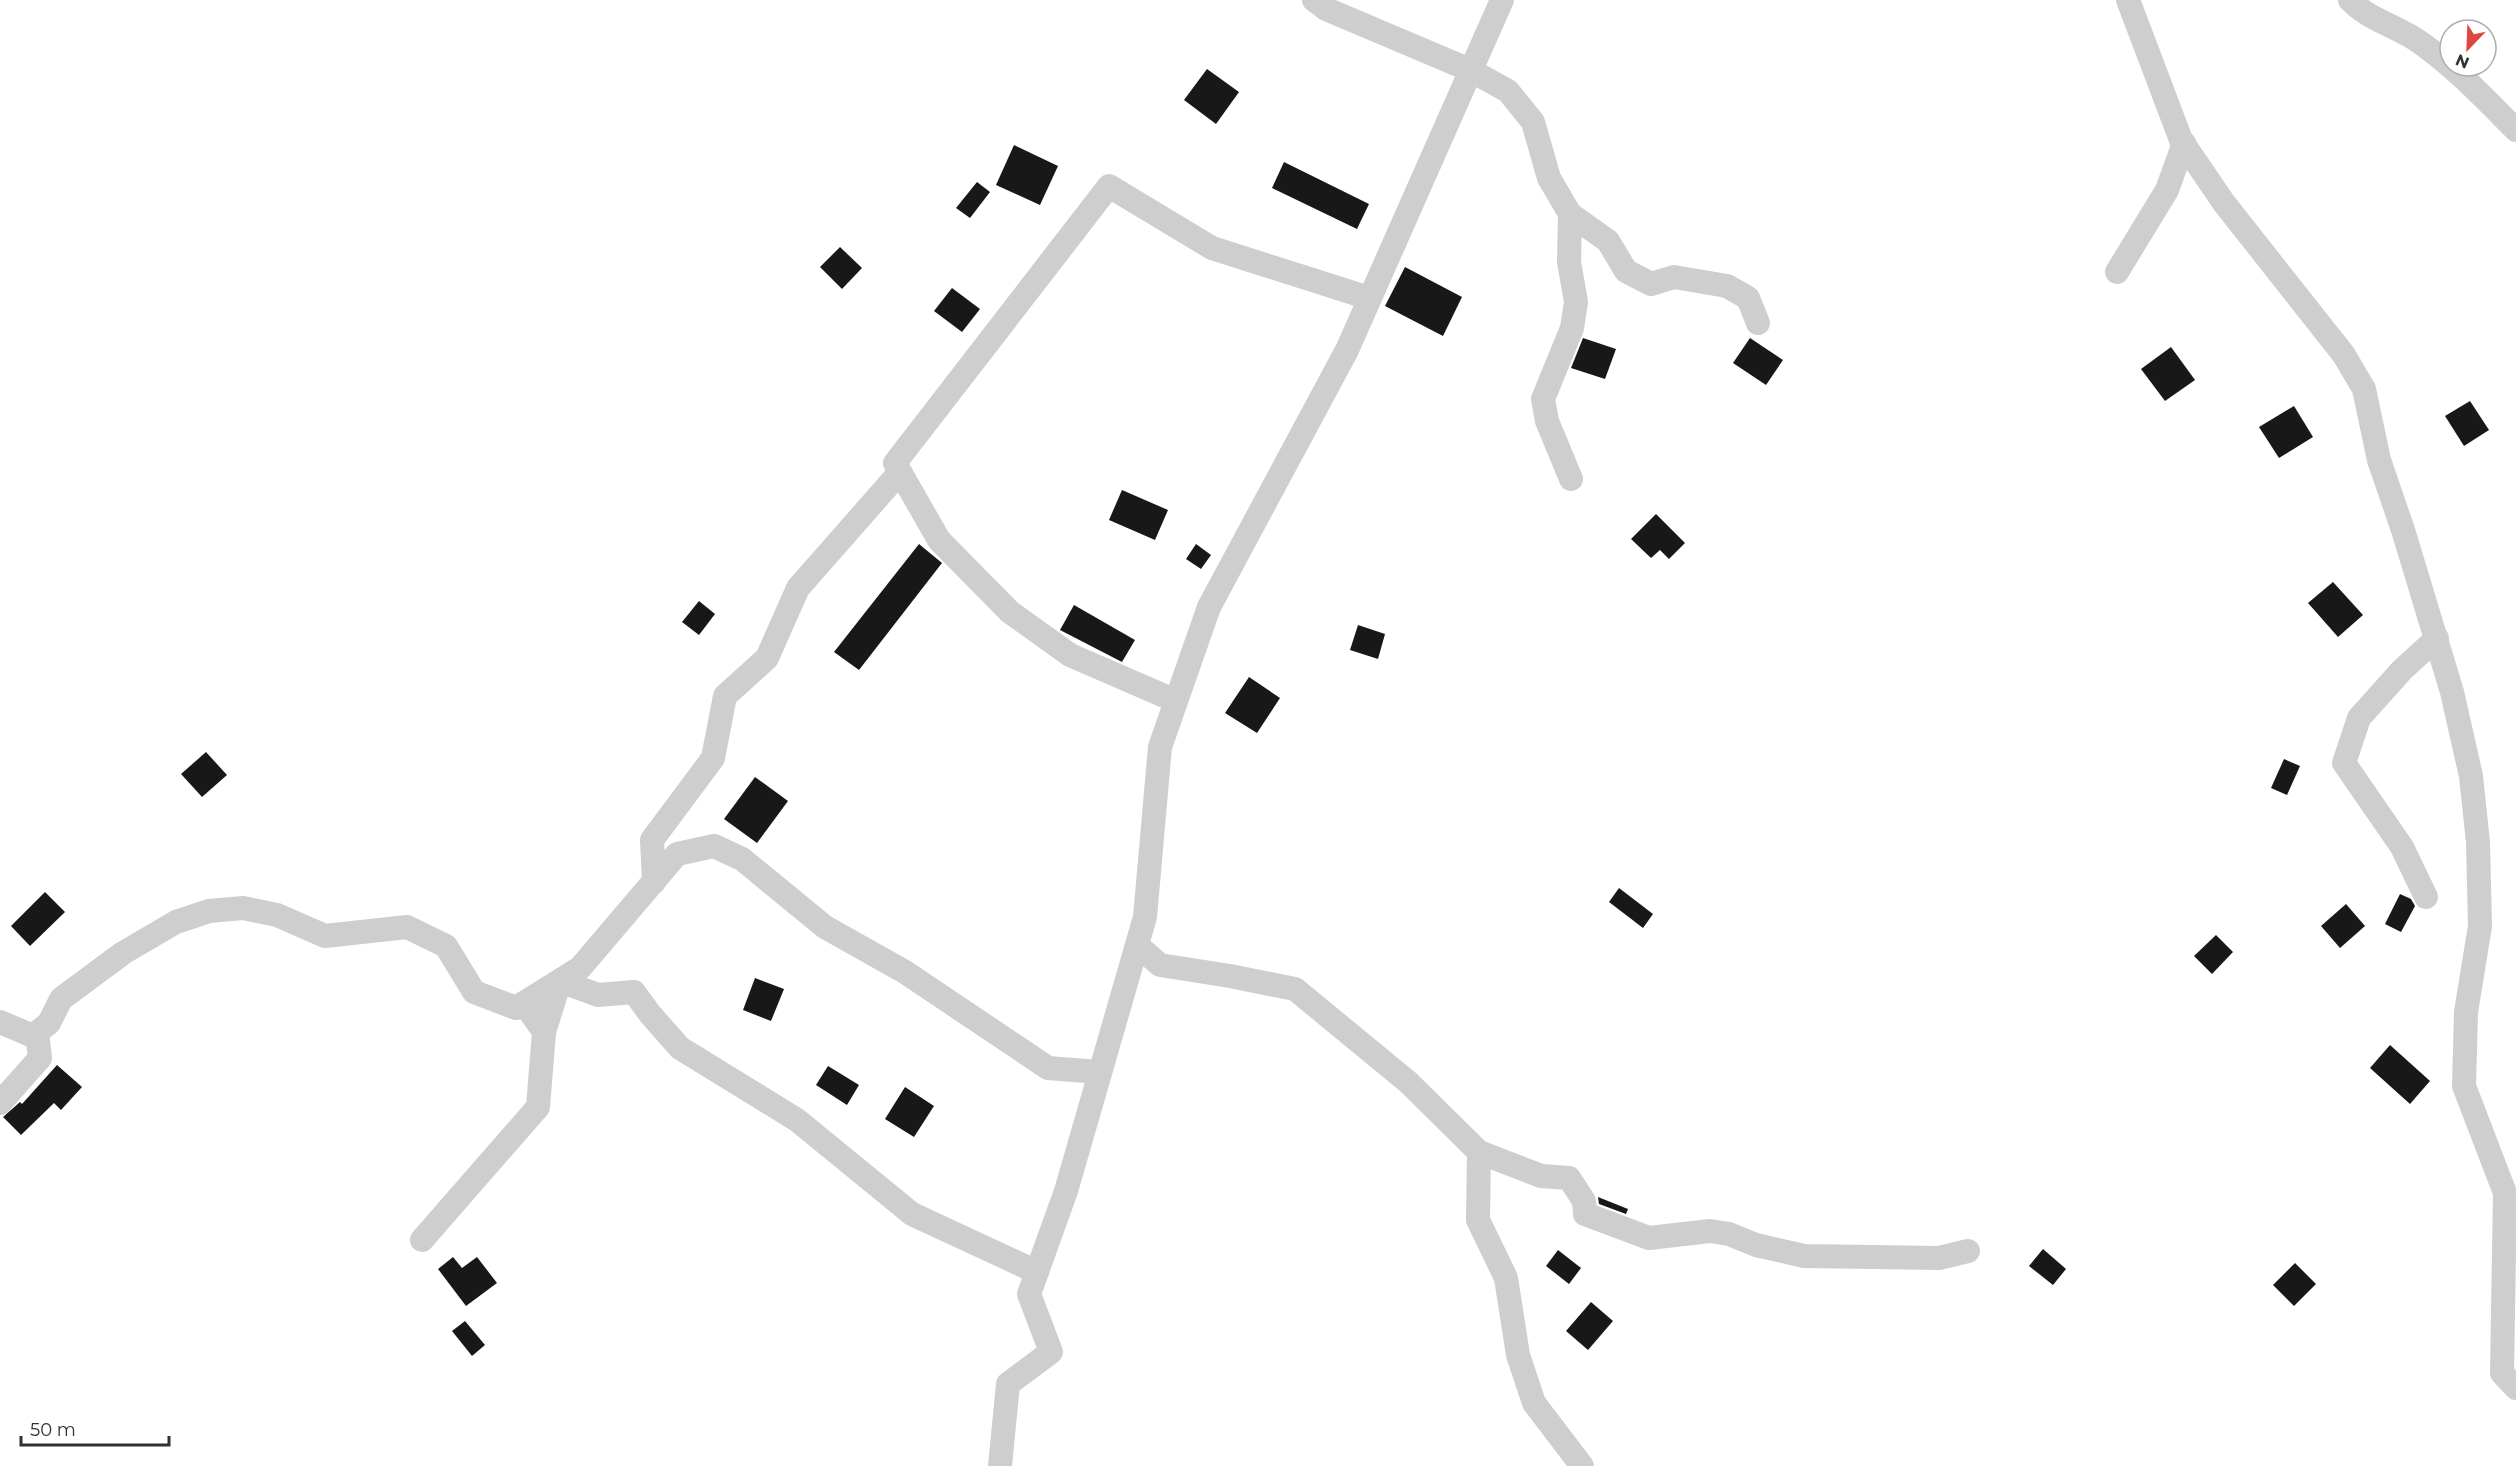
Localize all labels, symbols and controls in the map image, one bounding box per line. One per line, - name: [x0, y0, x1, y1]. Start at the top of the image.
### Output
- north arrow: [2438, 18, 2498, 78]
- text: N: [2453, 50, 2472, 73]
- scale bar: [21, 1409, 170, 1447]
- text: 50 m: [30, 1419, 76, 1441]

